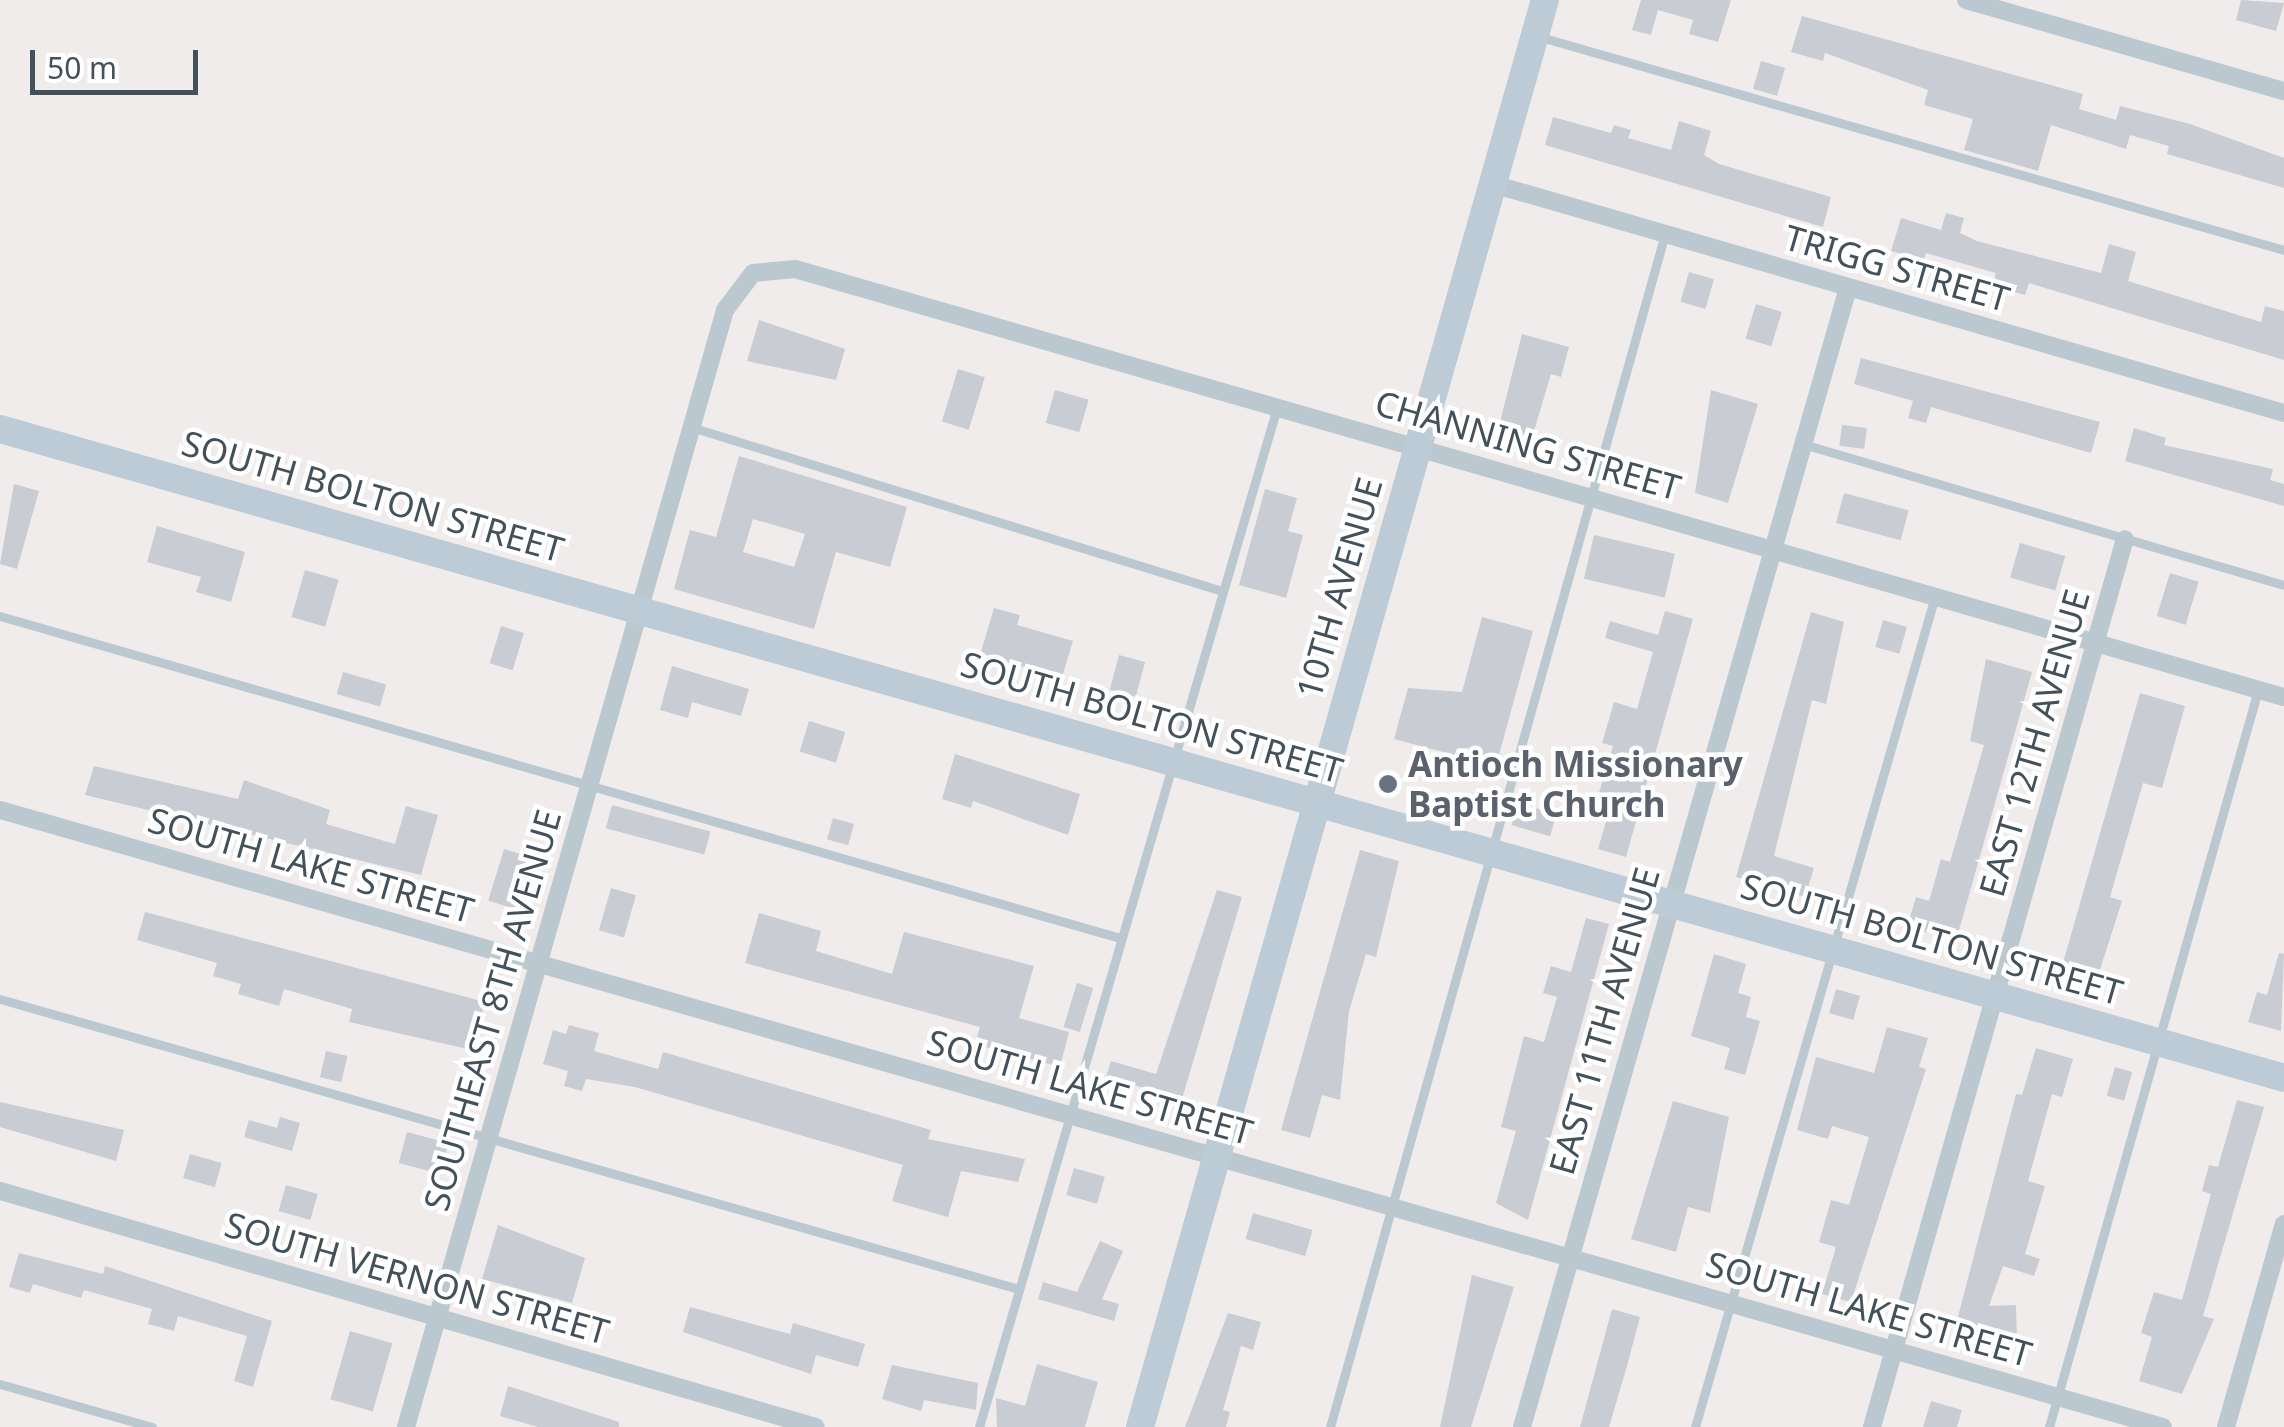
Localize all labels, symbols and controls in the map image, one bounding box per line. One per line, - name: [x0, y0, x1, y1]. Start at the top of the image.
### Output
- scale bar: [35, 30, 202, 92]
- text: 50 m: [47, 47, 117, 88]
- street label: TRIGG STREET: [1780, 216, 2014, 320]
- street label: CHANNING STREET: [1371, 381, 1685, 509]
- street label: SOUTH BOLTON STREET: [177, 421, 569, 571]
- street label: 10TH AVENUE: [1287, 473, 1391, 703]
- street label: EAST 12TH AVENUE: [1970, 585, 2098, 901]
- street label: SOUTH BOLTON STREET: [956, 642, 1348, 792]
- place label: Antioch Missionary Baptist Church: [1408, 743, 1743, 825]
- marker: Antioch Missionary Baptist Church: [1377, 773, 1399, 795]
- street label: SOUTH LAKE STREET: [144, 798, 478, 932]
- street label: SOUTHEAST 8TH AVENUE: [415, 805, 569, 1215]
- street label: EAST 11TH AVENUE: [1540, 863, 1668, 1179]
- street label: SOUTH BOLTON STREET: [1736, 864, 2128, 1014]
- street label: SOUTH LAKE STREET: [923, 1020, 1257, 1154]
- street label: SOUTH VERNON STREET: [220, 1203, 614, 1353]
- street label: SOUTH LAKE STREET: [1702, 1242, 2036, 1376]

